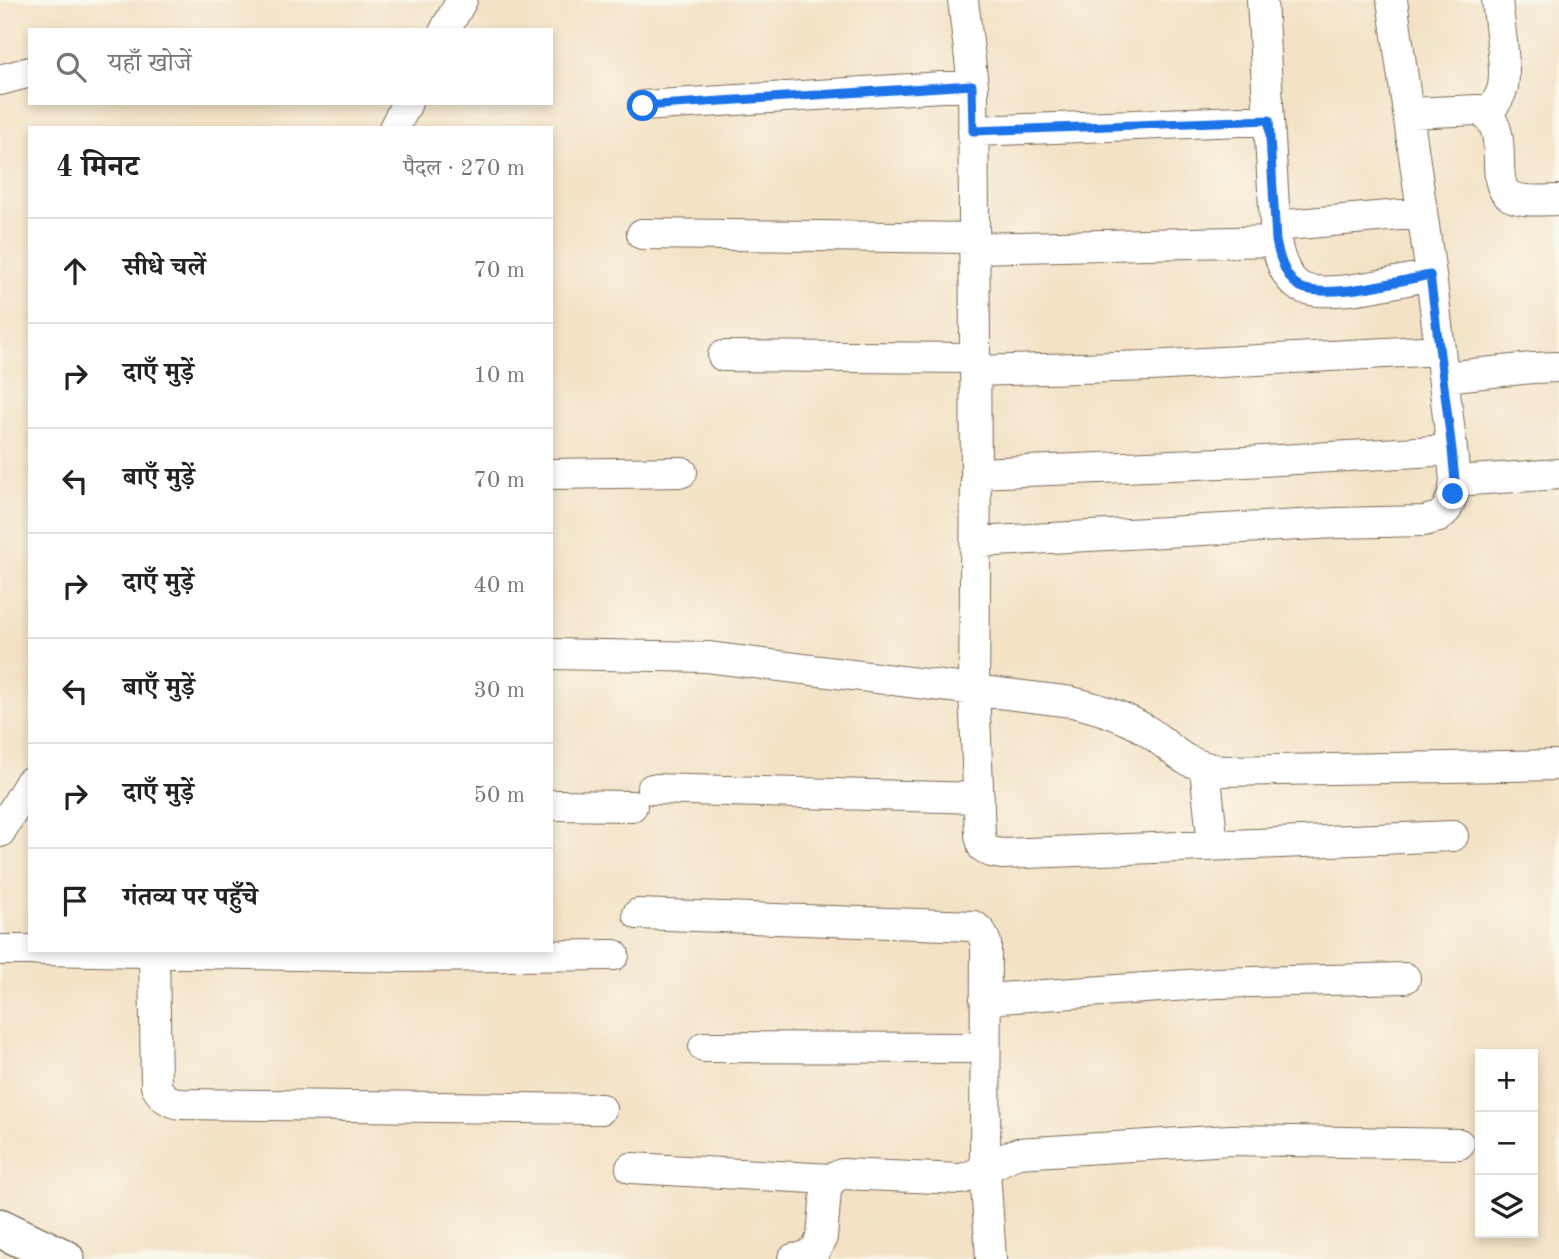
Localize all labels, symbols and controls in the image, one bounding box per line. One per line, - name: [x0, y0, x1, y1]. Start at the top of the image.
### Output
- search box: [28, 28, 553, 105]
- icon: search: [52, 48, 90, 86]
- text: यहाँ खोजें: [108, 51, 191, 77]
- route start: [627, 90, 658, 121]
- text: 4 मिनट: [56, 153, 139, 183]
- text: पैदल · 270 m: [403, 157, 525, 180]
- icon: ahead: [56, 252, 94, 290]
- text: सीधे चलें: [123, 255, 206, 281]
- text: 70 m: [474, 259, 525, 282]
- icon: right: [56, 357, 94, 395]
- text: दाएँ मुड़ें: [123, 360, 194, 386]
- text: 10 m: [474, 364, 525, 387]
- icon: left: [56, 462, 94, 500]
- text: बाएँ मुड़ें: [123, 465, 195, 491]
- text: 70 m: [474, 469, 525, 492]
- route end: [1437, 478, 1468, 509]
- icon: right: [56, 567, 94, 605]
- text: दाएँ मुड़ें: [123, 570, 194, 596]
- text: 40 m: [474, 574, 525, 597]
- icon: left: [56, 672, 94, 710]
- text: बाएँ मुड़ें: [123, 675, 195, 701]
- text: 30 m: [474, 679, 525, 702]
- icon: right: [56, 777, 94, 815]
- text: दाएँ मुड़ें: [123, 780, 194, 806]
- text: 50 m: [474, 784, 525, 807]
- icon: arrive: [56, 882, 94, 920]
- text: गंतव्य पर पहुँचे: [123, 885, 258, 911]
- map controls: [1475, 1049, 1538, 1238]
- button: +: [1475, 1049, 1538, 1112]
- button: −: [1475, 1112, 1538, 1175]
- button: layers: [1475, 1175, 1538, 1238]

